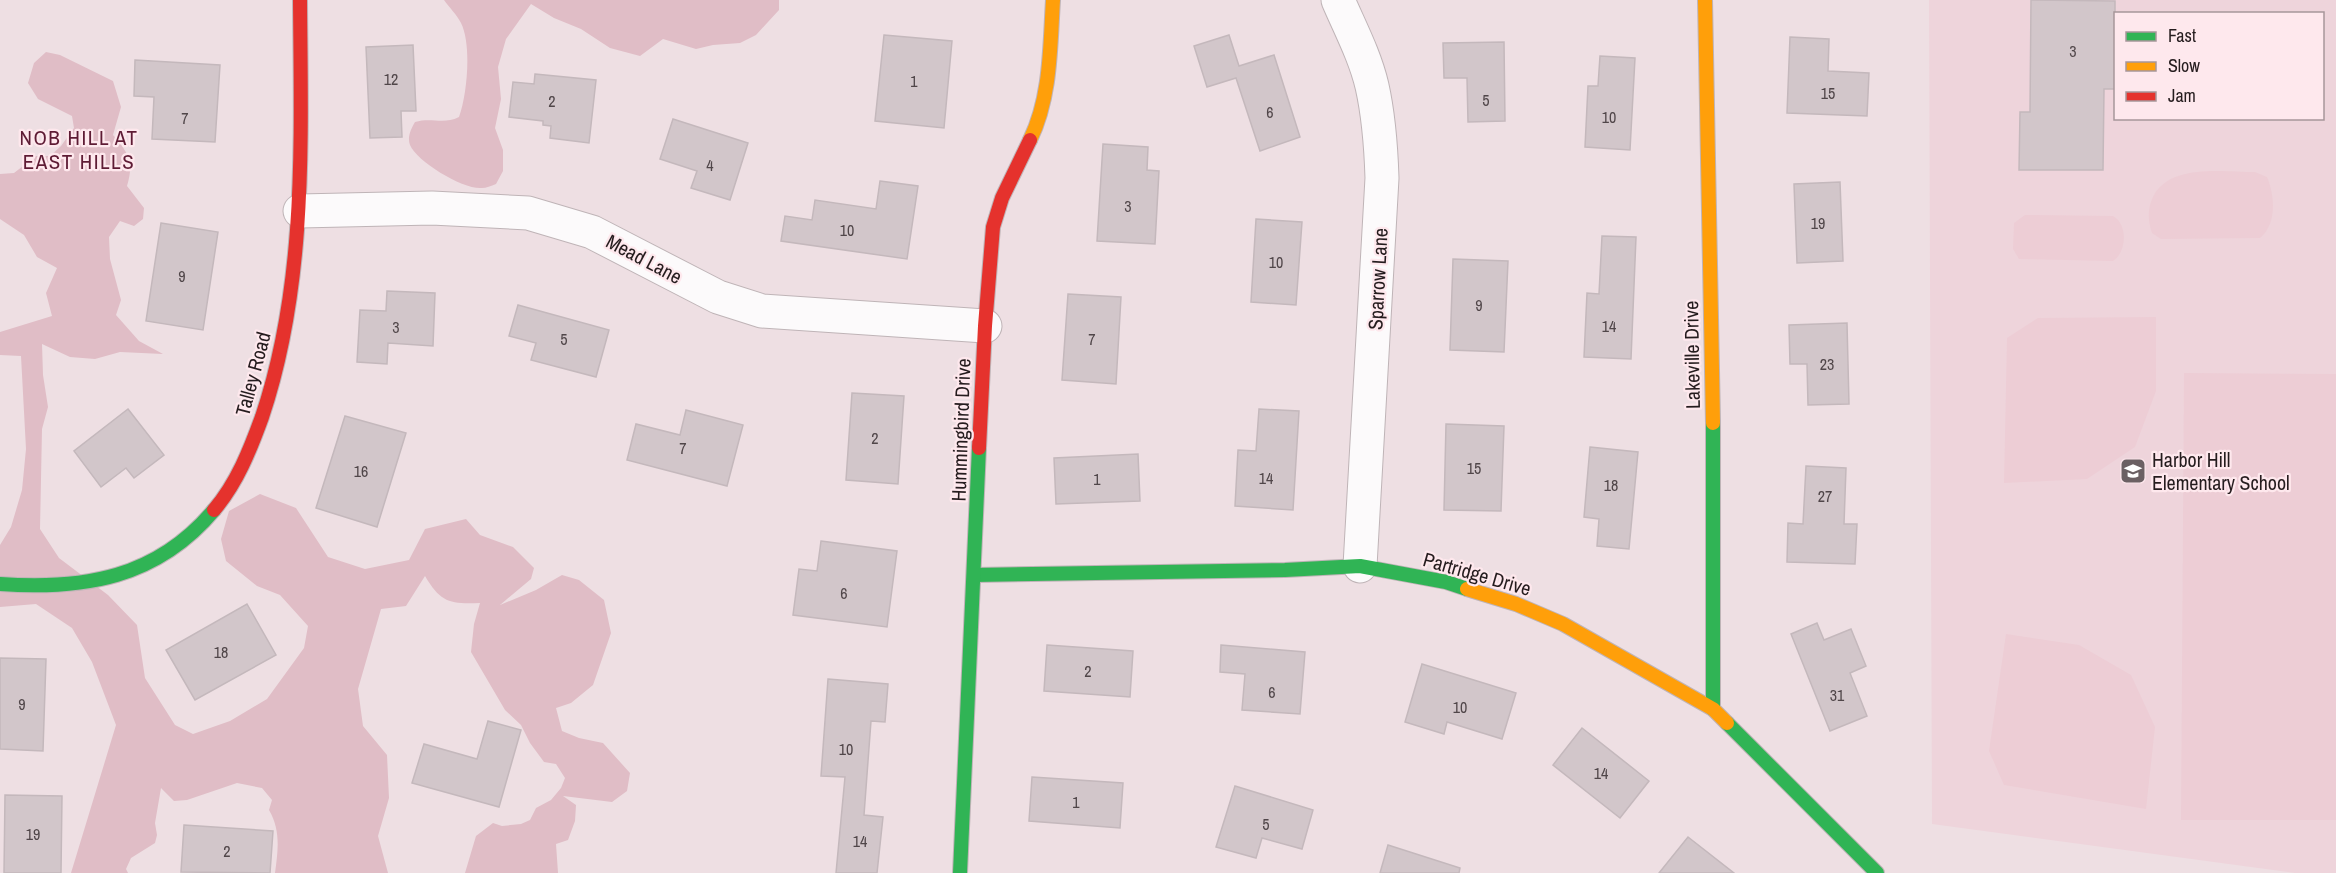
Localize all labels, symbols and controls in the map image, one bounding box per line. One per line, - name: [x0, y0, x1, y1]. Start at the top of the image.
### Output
- legend: [2114, 12, 2324, 120]
- text: Fast: [2168, 23, 2196, 48]
- house number: 3: [2069, 40, 2077, 62]
- text: Slow: [2168, 53, 2200, 78]
- house number: 12: [384, 68, 398, 90]
- house number: 1: [910, 70, 918, 92]
- house number: 15: [1821, 82, 1835, 104]
- text: Jam: [2168, 83, 2196, 108]
- house number: 5: [1482, 89, 1490, 111]
- house number: 2: [548, 90, 556, 112]
- house number: 6: [1266, 101, 1274, 123]
- house number: 10: [1602, 106, 1616, 128]
- house number: 7: [181, 107, 189, 129]
- district label: NOB HILL AT EAST HILLS: [20, 123, 138, 176]
- house number: 4: [706, 154, 714, 176]
- house number: 3: [1124, 195, 1132, 217]
- house number: 19: [1811, 212, 1825, 234]
- house number: 10: [840, 219, 854, 241]
- street label: Mead Lane: [602, 227, 687, 290]
- street label: Sparrow Lane: [1361, 227, 1394, 331]
- house number: 10: [1269, 251, 1283, 273]
- house number: 9: [178, 265, 186, 287]
- house number: 9: [1475, 294, 1483, 316]
- street label: Lakeville Drive: [1677, 301, 1706, 409]
- house number: 14: [1602, 315, 1616, 337]
- house number: 3: [392, 316, 400, 338]
- house number: 5: [560, 328, 568, 350]
- house number: 7: [1088, 328, 1096, 350]
- street label: Talley Road: [228, 329, 277, 419]
- house number: 23: [1820, 353, 1834, 375]
- street label: Hummingbird Drive: [945, 358, 976, 502]
- house number: 2: [871, 427, 879, 449]
- house number: 7: [679, 437, 687, 459]
- place label: Harbor Hill Elementary School: [2152, 446, 2290, 496]
- school or university icon: Harbor Hill Elementary School: [2118, 456, 2148, 486]
- house number: 15: [1467, 457, 1481, 479]
- house number: 16: [354, 460, 368, 482]
- house number: 14: [1259, 467, 1273, 489]
- house number: 1: [1093, 468, 1101, 490]
- house number: 18: [1604, 474, 1618, 496]
- house number: 27: [1818, 485, 1832, 507]
- street label: Partridge Drive: [1420, 545, 1534, 602]
- house number: 6: [840, 582, 848, 604]
- house number: 18: [214, 641, 228, 663]
- house number: 2: [1084, 660, 1092, 682]
- house number: 6: [1268, 681, 1276, 703]
- house number: 31: [1830, 684, 1845, 706]
- house number: 9: [18, 693, 26, 715]
- house number: 10: [1453, 696, 1467, 718]
- house number: 10: [839, 738, 853, 760]
- house number: 14: [1594, 762, 1608, 784]
- house number: 1: [1072, 791, 1080, 813]
- house number: 5: [1262, 813, 1270, 835]
- house number: 19: [26, 823, 40, 845]
- house number: 14: [853, 830, 867, 852]
- house number: 2: [223, 840, 231, 862]

